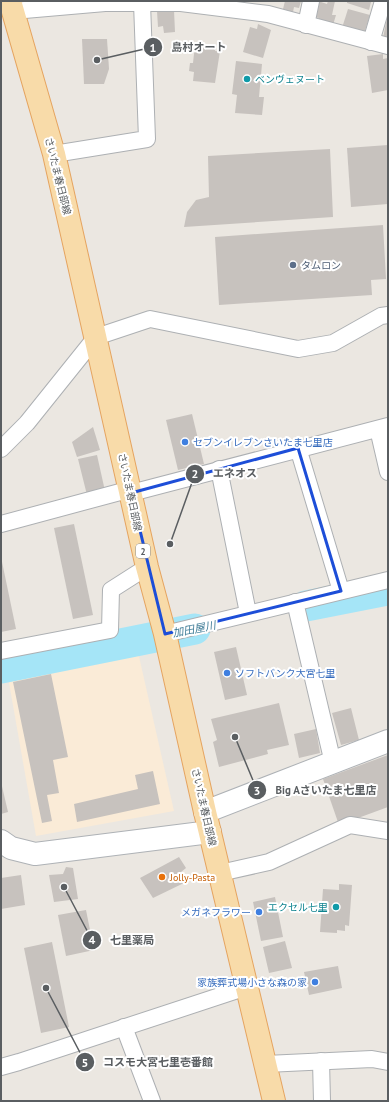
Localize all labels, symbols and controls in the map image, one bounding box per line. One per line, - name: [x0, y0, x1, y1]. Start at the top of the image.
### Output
- callout: 島村オート: [143, 36, 234, 59]
- text: 1: [150, 40, 156, 55]
- text: 島村オート: [172, 40, 227, 54]
- place label: ベンヴェヌート: [255, 73, 325, 86]
- marker: ベンヴェヌート: [242, 74, 252, 84]
- street label: さいたま春日部線: [42, 136, 74, 216]
- place label: タムロン: [301, 259, 341, 272]
- marker: タムロン: [288, 260, 298, 270]
- place label: セブンイレブンさいたま七里店: [193, 436, 333, 449]
- marker: セブンイレブンさいたま七里店: [180, 437, 190, 447]
- street label: さいたま春日部線: [115, 452, 145, 532]
- callout: エネオス: [185, 462, 265, 485]
- text: 2: [192, 466, 198, 481]
- text: エネオス: [213, 466, 257, 480]
- road number: 2: [136, 544, 150, 558]
- water label: 加田屋川: [171, 618, 218, 640]
- place label: ソフトバンク大宮七里: [235, 667, 336, 680]
- marker: ソフトバンク大宮七里: [222, 668, 232, 678]
- street label: さいたま春日部線: [189, 767, 219, 847]
- callout: Big Aさいたま七里店: [247, 779, 384, 802]
- text: 3: [254, 783, 260, 798]
- text: Big Aさいたま七里店: [275, 783, 377, 797]
- place label: Jolly-Pasta: [169, 871, 215, 884]
- marker: Jolly-Pasta: [157, 872, 167, 882]
- place label: エクセル七里: [268, 901, 328, 914]
- marker: エクセル七里: [331, 902, 341, 912]
- place label: メガネフラワー: [181, 906, 251, 919]
- marker: メガネフラワー: [254, 907, 264, 917]
- callout: 七里薬局: [82, 928, 162, 951]
- text: 4: [89, 932, 96, 947]
- text: 七里薬局: [110, 933, 154, 947]
- place label: 家族葬式場小さな森の家: [197, 976, 307, 989]
- marker: 家族葬式場小さな森の家: [310, 977, 320, 987]
- callout: コスモ大宮七里壱番館: [75, 1051, 221, 1074]
- text: 5: [82, 1055, 88, 1070]
- text: コスモ大宮七里壱番館: [103, 1055, 213, 1069]

